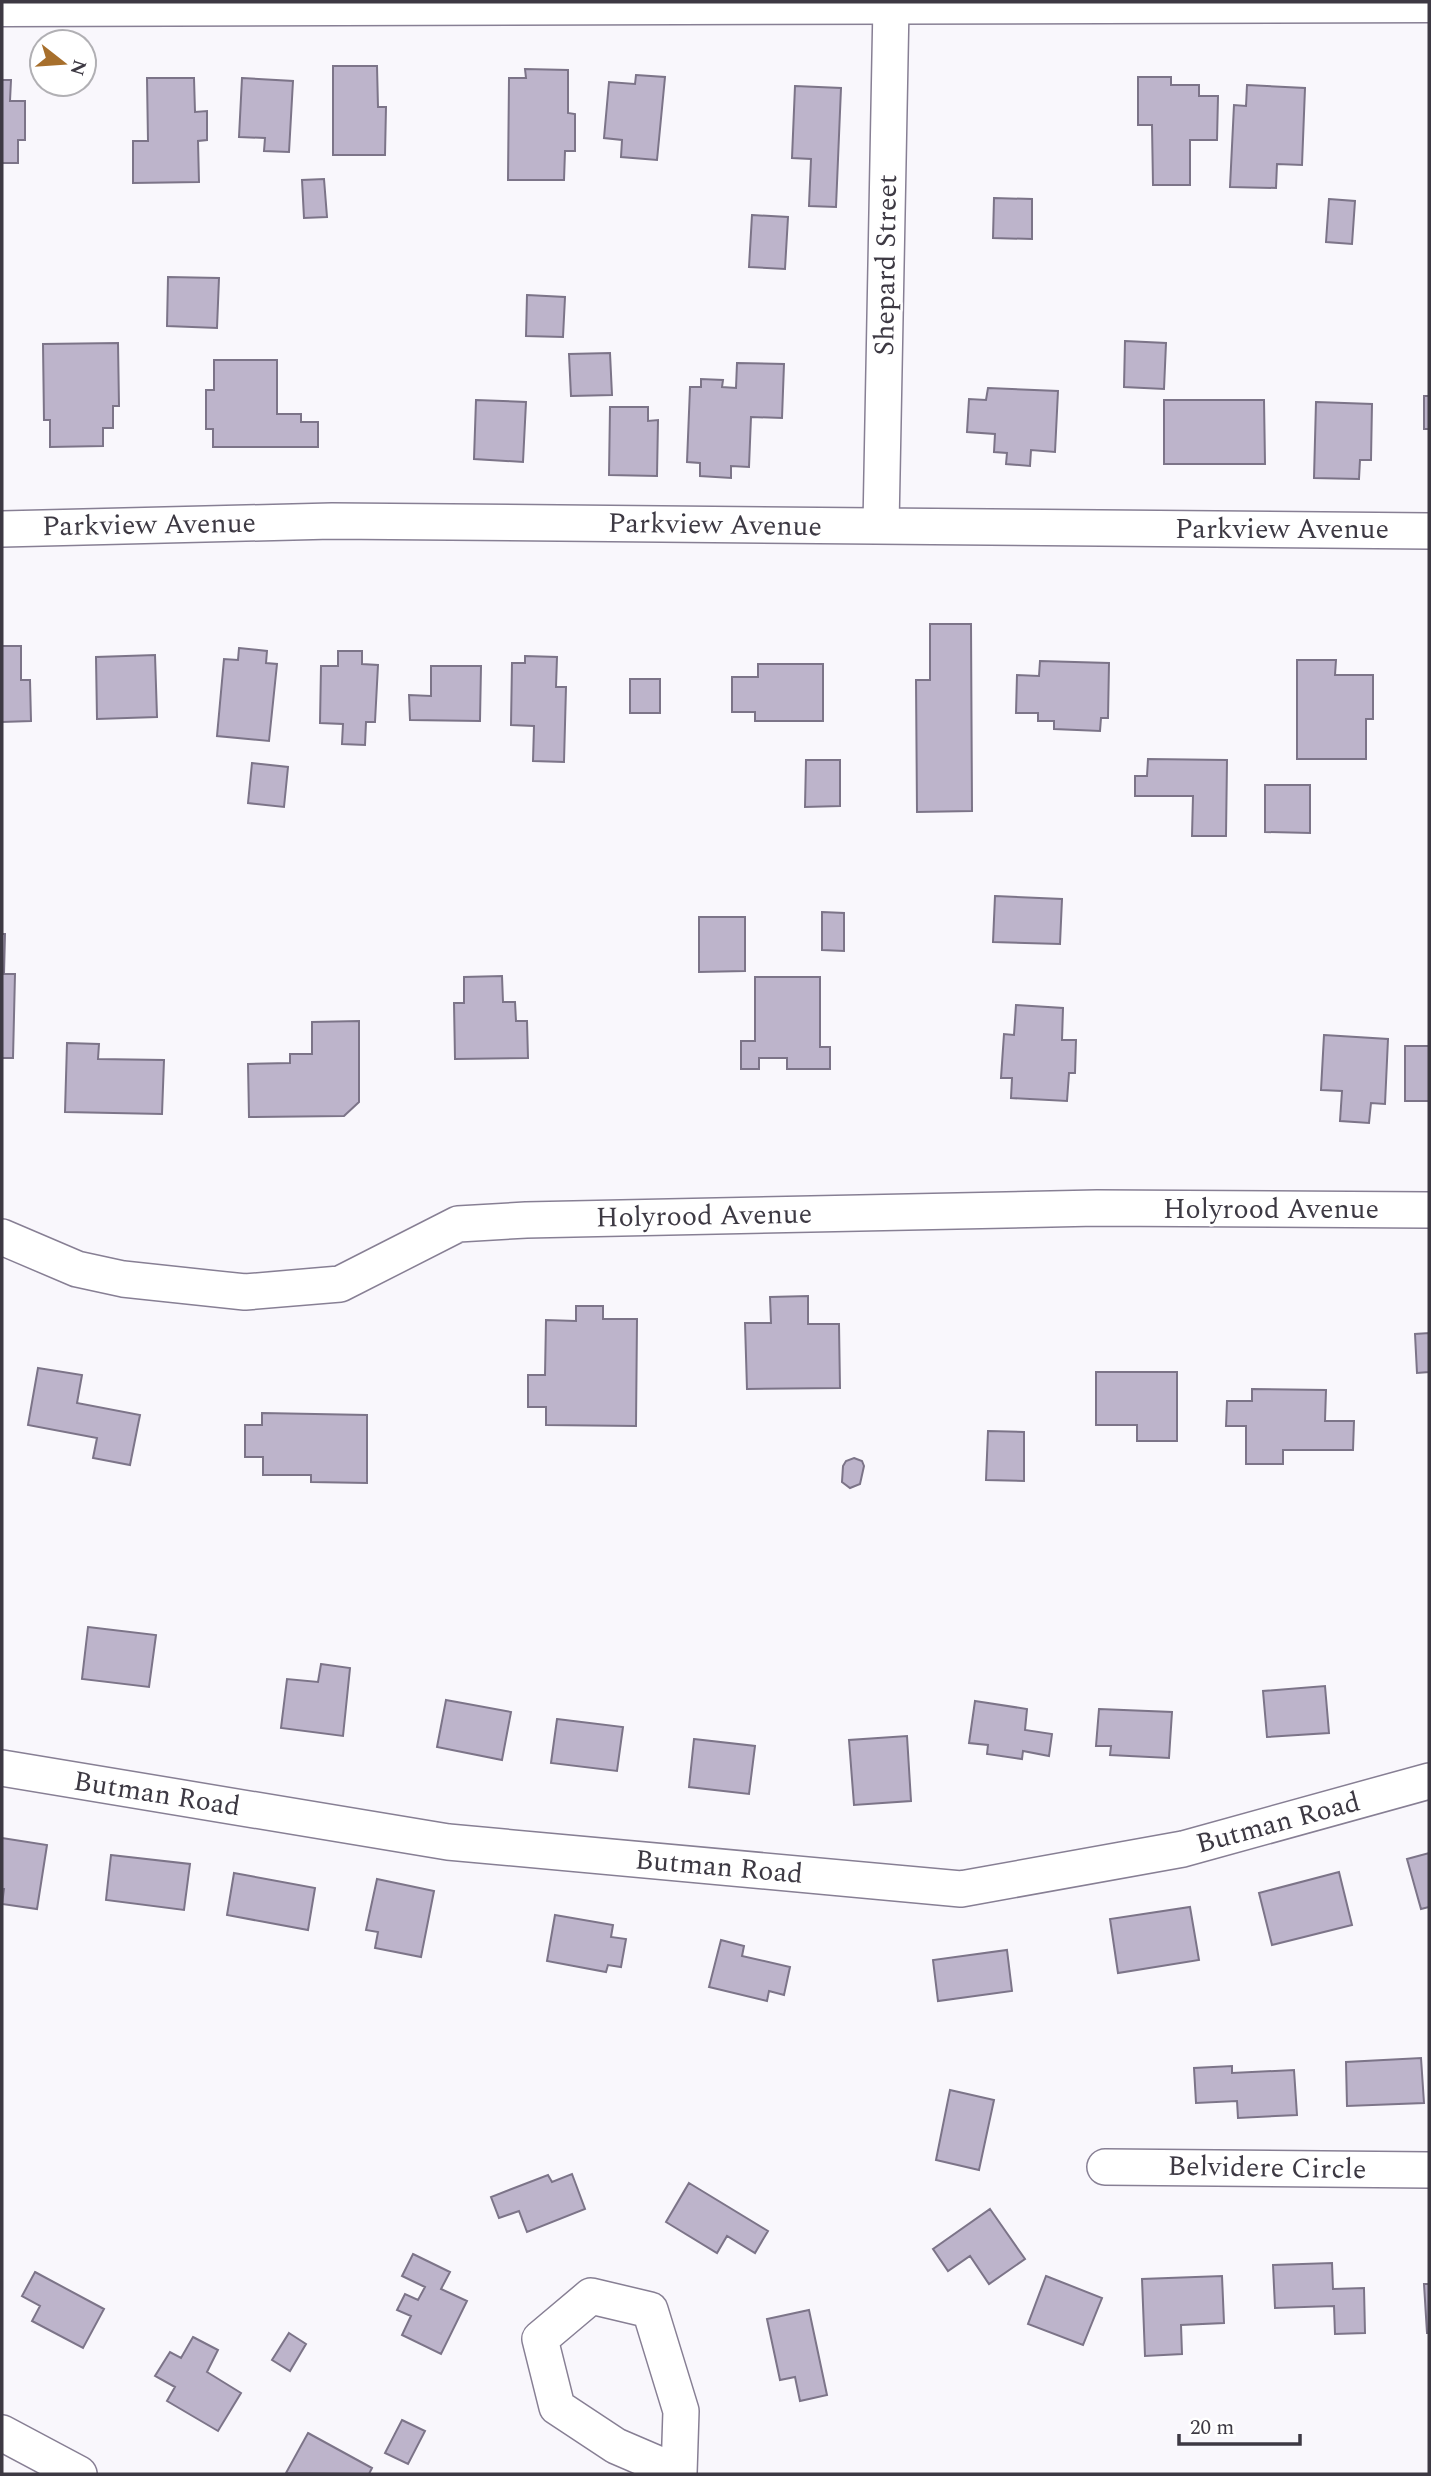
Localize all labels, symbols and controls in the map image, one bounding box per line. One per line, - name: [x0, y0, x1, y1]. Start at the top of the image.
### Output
- north arrow: [28, 28, 98, 98]
- text: N: [62, 56, 94, 79]
- street label: Shepard Street: [863, 174, 909, 356]
- street label: Parkview Avenue: [42, 502, 256, 548]
- street label: Parkview Avenue: [608, 502, 822, 548]
- street label: Parkview Avenue: [1175, 508, 1389, 551]
- street label: Holyrood Avenue: [1163, 1188, 1379, 1231]
- street label: Holyrood Avenue: [596, 1193, 812, 1239]
- street label: Butman Road: [70, 1760, 244, 1828]
- street label: Butman Road: [1191, 1780, 1365, 1866]
- street label: Butman Road: [633, 1838, 805, 1896]
- street label: Belvidere Circle: [1167, 2145, 1367, 2191]
- scale bar: [1179, 2402, 1300, 2446]
- text: 20 m: [1190, 2412, 1234, 2444]

